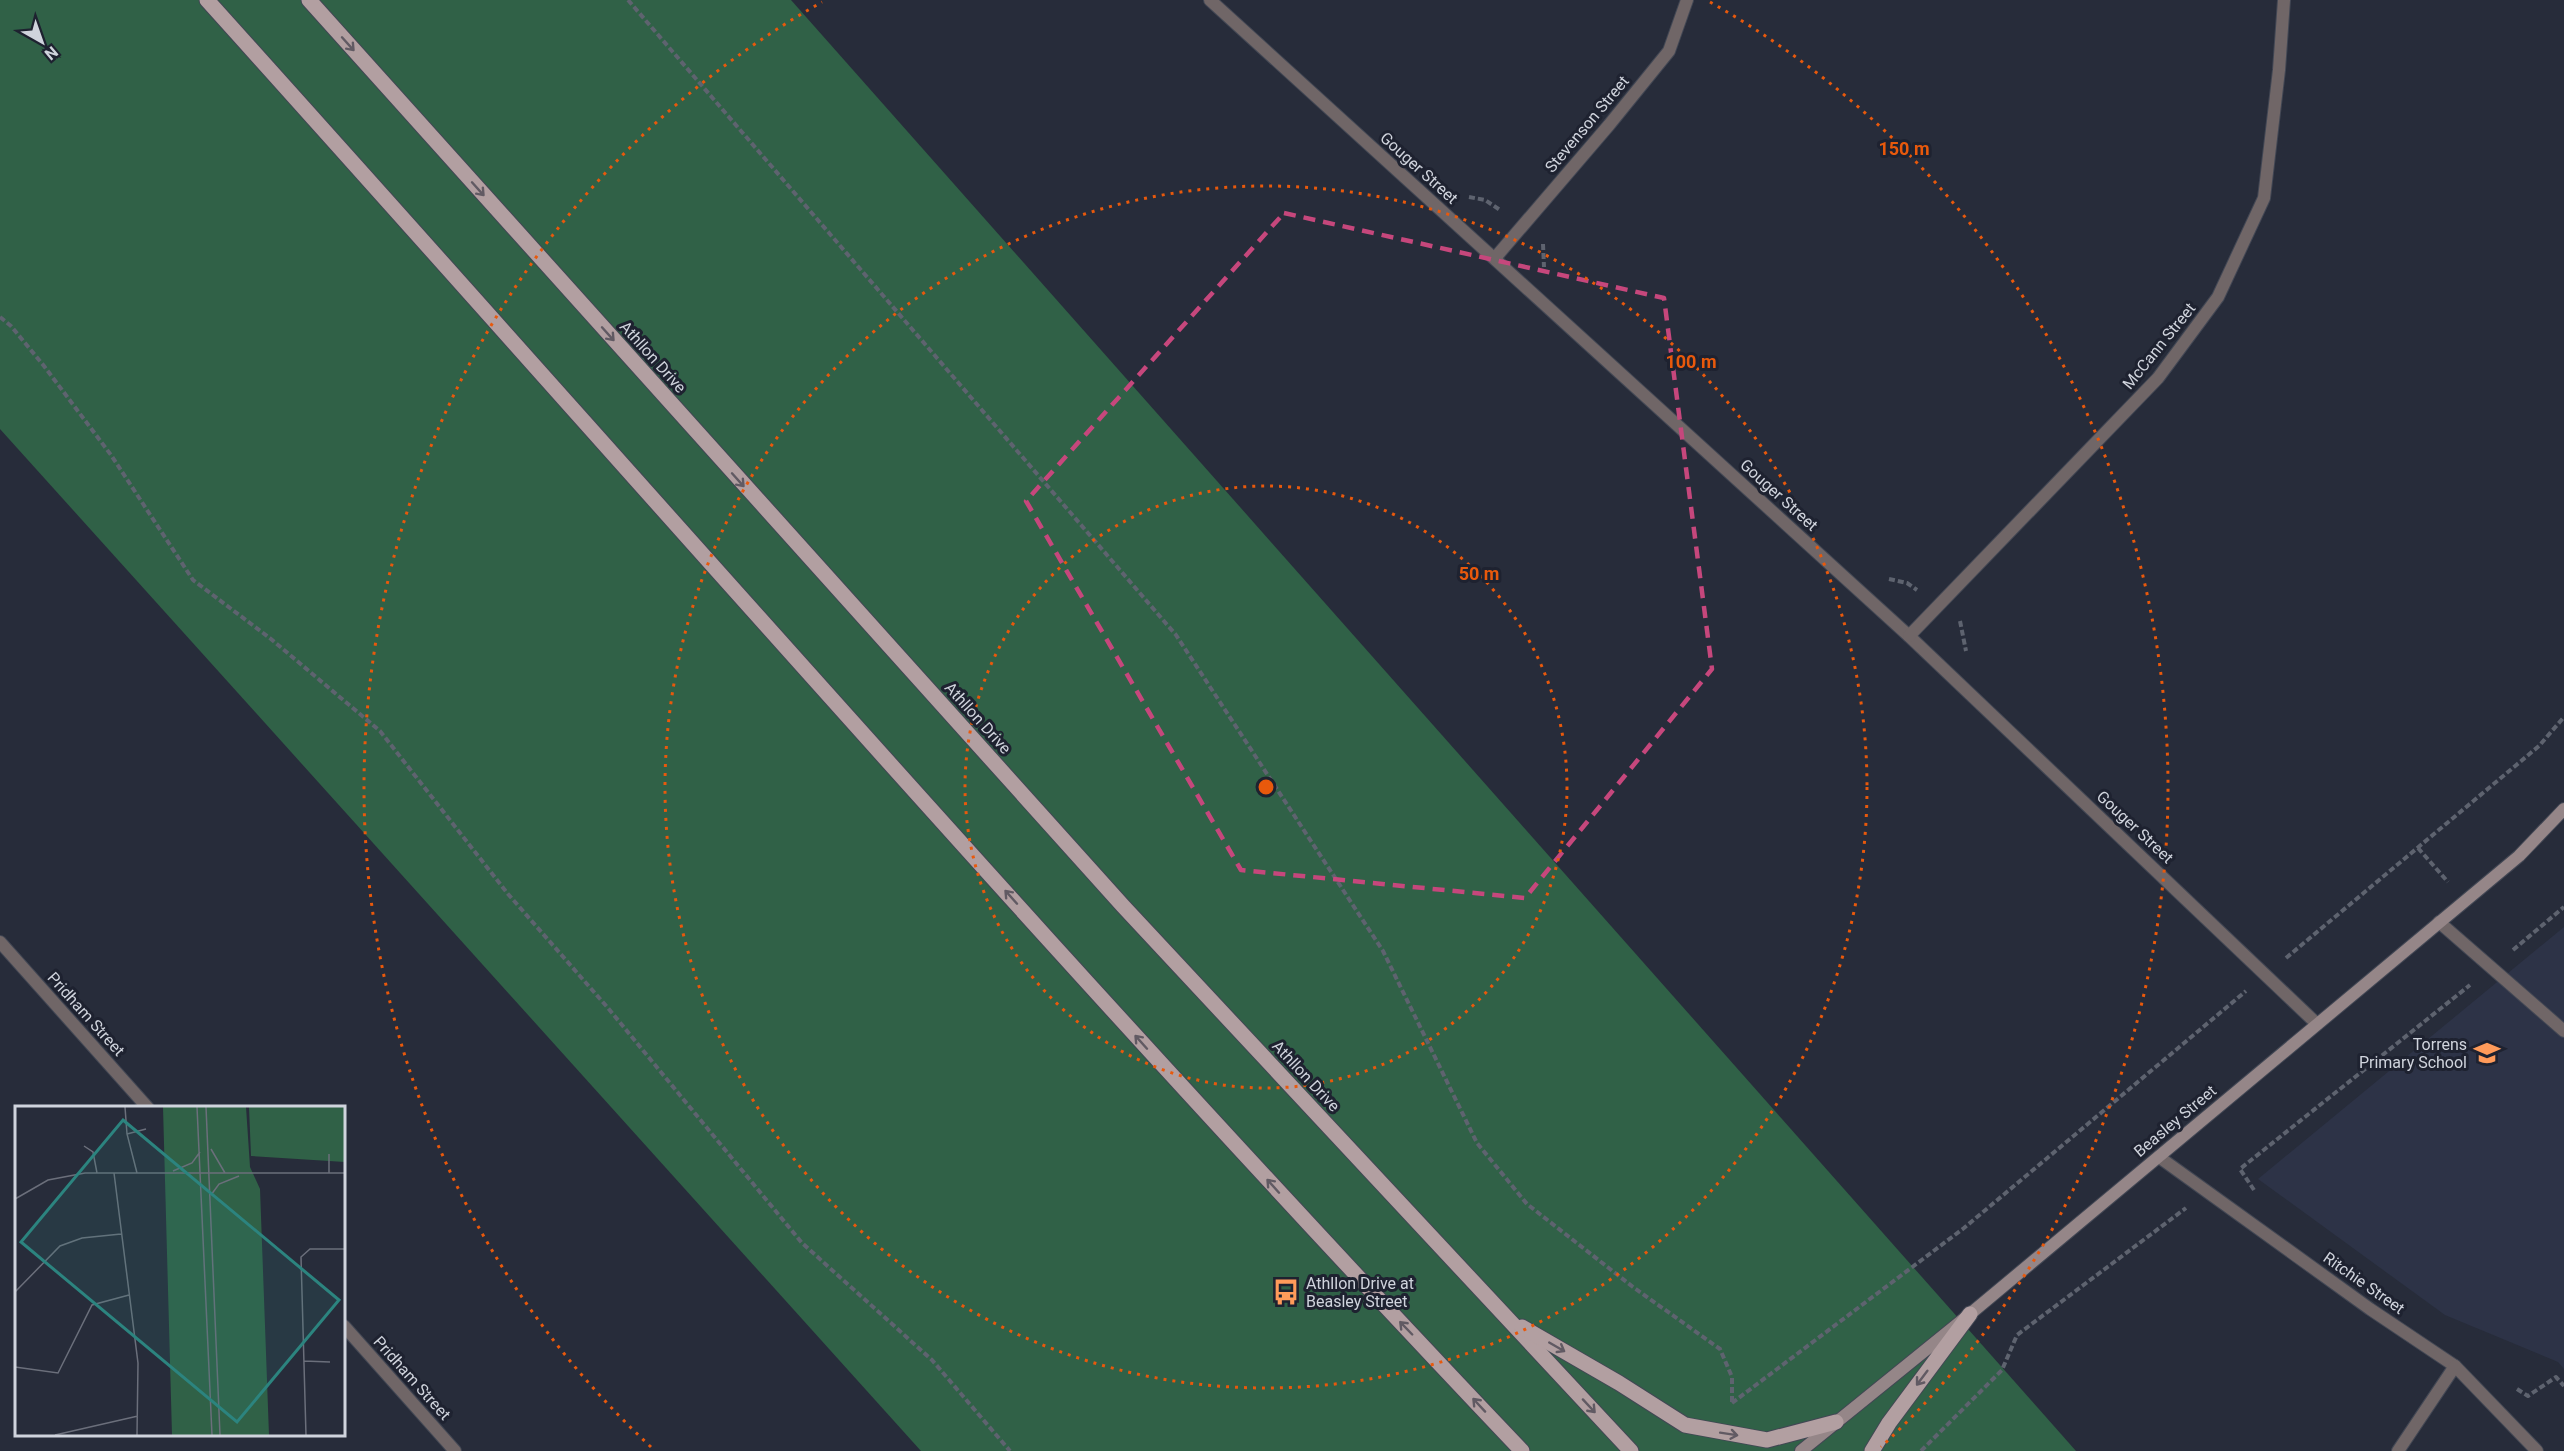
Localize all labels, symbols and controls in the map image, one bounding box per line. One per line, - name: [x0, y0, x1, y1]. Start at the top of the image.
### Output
- north arrow: [12, 12, 72, 72]
- one-way arrow: [341, 36, 355, 51]
- text: N: [41, 42, 62, 64]
- street label: Stevenson Street: [1541, 72, 1633, 176]
- street label: Gouger Street: [1376, 128, 1462, 208]
- text: 150 m: [1878, 138, 1930, 159]
- one-way arrow: [471, 181, 485, 196]
- street label: McCann Street: [2118, 299, 2200, 393]
- street label: Athllon Drive: [616, 317, 690, 397]
- one-way arrow: [601, 326, 615, 341]
- text: 100 m: [1665, 351, 1717, 372]
- street label: Gouger Street: [1736, 455, 1822, 535]
- one-way arrow: [731, 472, 745, 487]
- text: 50 m: [1459, 563, 1499, 584]
- street label: Athllon Drive: [941, 678, 1015, 758]
- centre of rings: [1256, 777, 1276, 797]
- street label: Gouger Street: [2093, 787, 2177, 867]
- one-way arrow: [1004, 890, 1018, 905]
- street label: Pridham Street: [43, 968, 129, 1060]
- one-way arrow: [1135, 1035, 1149, 1050]
- place label: Torrens Primary School: [2359, 1035, 2467, 1072]
- street label: Athllon Drive: [1268, 1037, 1344, 1115]
- school or university icon: Torrens Primary School: [2472, 1038, 2502, 1068]
- street label: Beasley Street: [2130, 1081, 2220, 1161]
- inset map: [15, 1106, 345, 1436]
- one-way arrow: [1266, 1178, 1280, 1193]
- street label: Ritchie Street: [2320, 1248, 2408, 1318]
- place label: Athllon Drive at Beasley Street: [1306, 1274, 1414, 1311]
- bus stop icon: Athllon Drive at Beasley Street: [1271, 1277, 1301, 1307]
- one-way arrow: [1399, 1321, 1413, 1336]
- street label: Pridham Street: [369, 1332, 455, 1424]
- one-way arrow: [1548, 1341, 1565, 1353]
- one-way arrow: [1916, 1370, 1929, 1386]
- one-way arrow: [1472, 1398, 1486, 1413]
- one-way arrow: [1582, 1399, 1597, 1414]
- one-way arrow: [1719, 1428, 1738, 1439]

